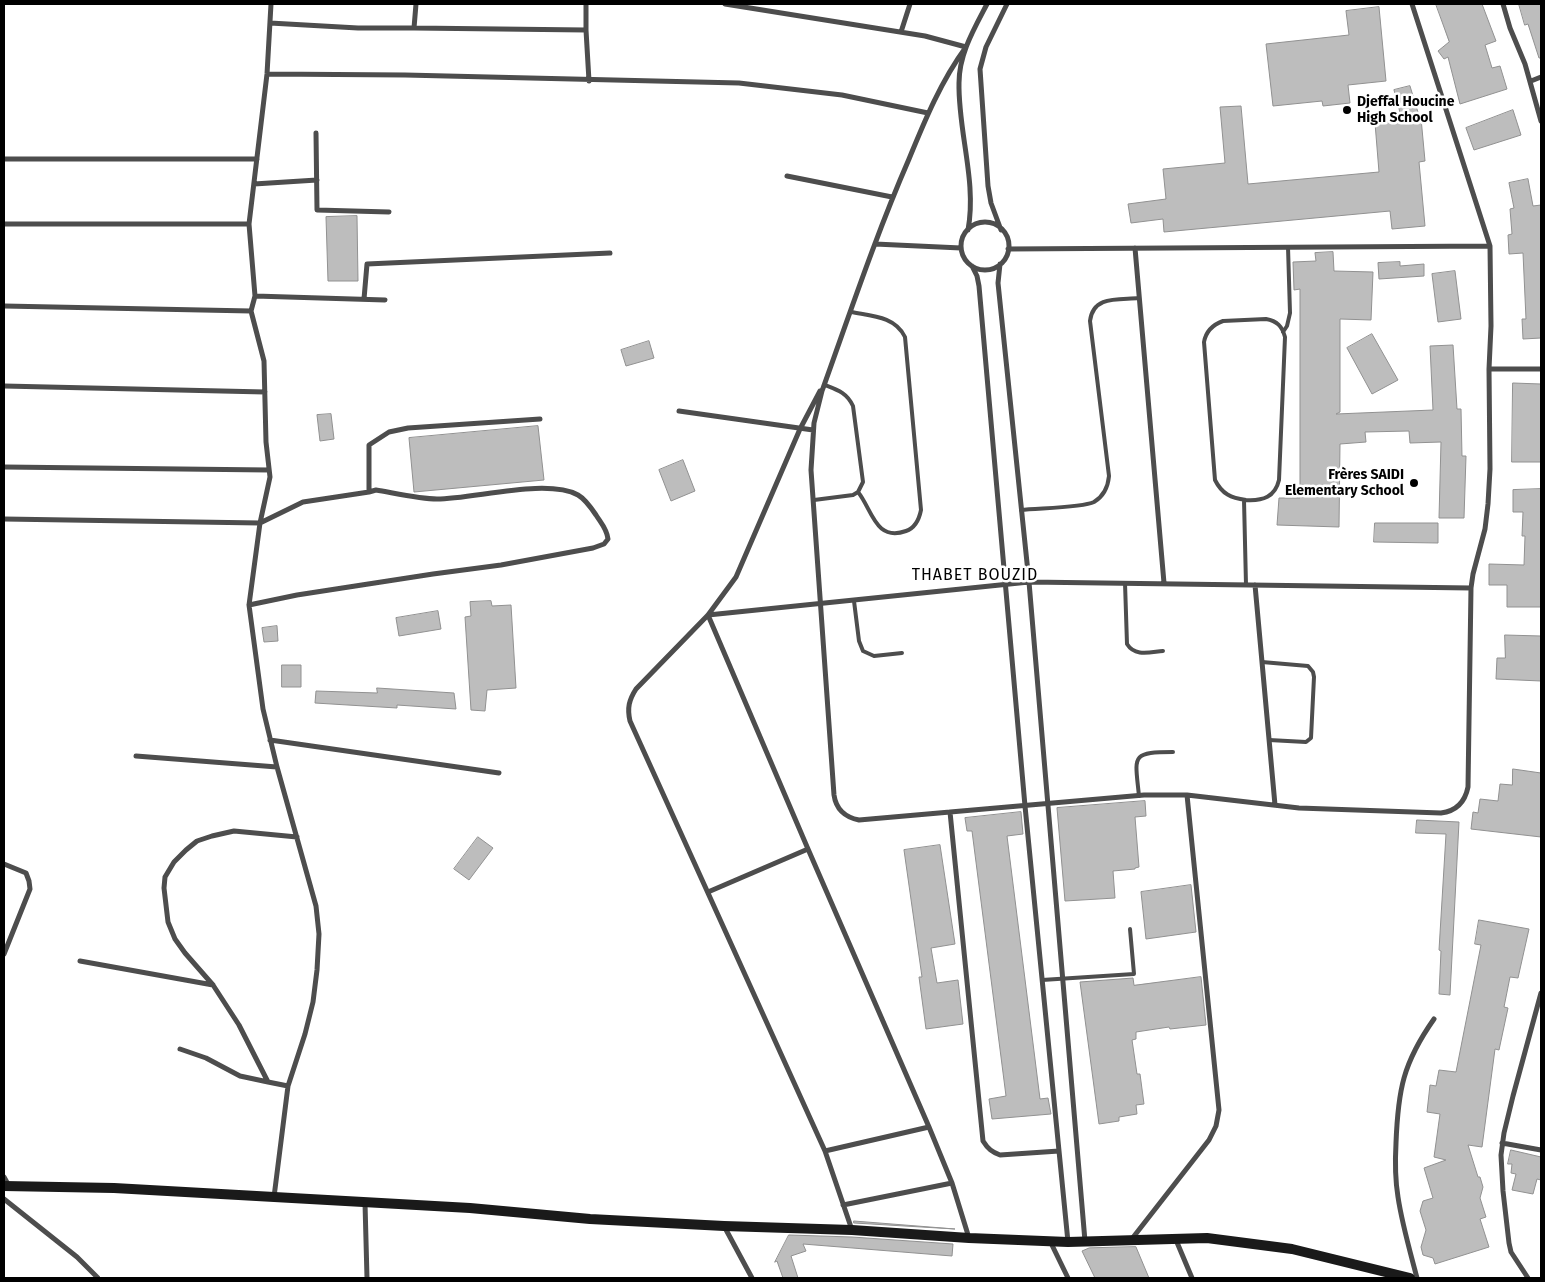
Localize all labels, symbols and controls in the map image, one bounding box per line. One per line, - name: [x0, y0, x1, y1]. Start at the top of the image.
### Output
- place label: Djeffal Houcine High School: [1357, 94, 1454, 126]
- marker: Djeffal Houcine High School: [1341, 104, 1353, 116]
- place label: Frères SAIDI Elementary School: [1285, 467, 1404, 500]
- marker: Frères SAIDI Elementary School: [1408, 477, 1420, 489]
- district label: THABET BOUZID: [910, 566, 1040, 586]

